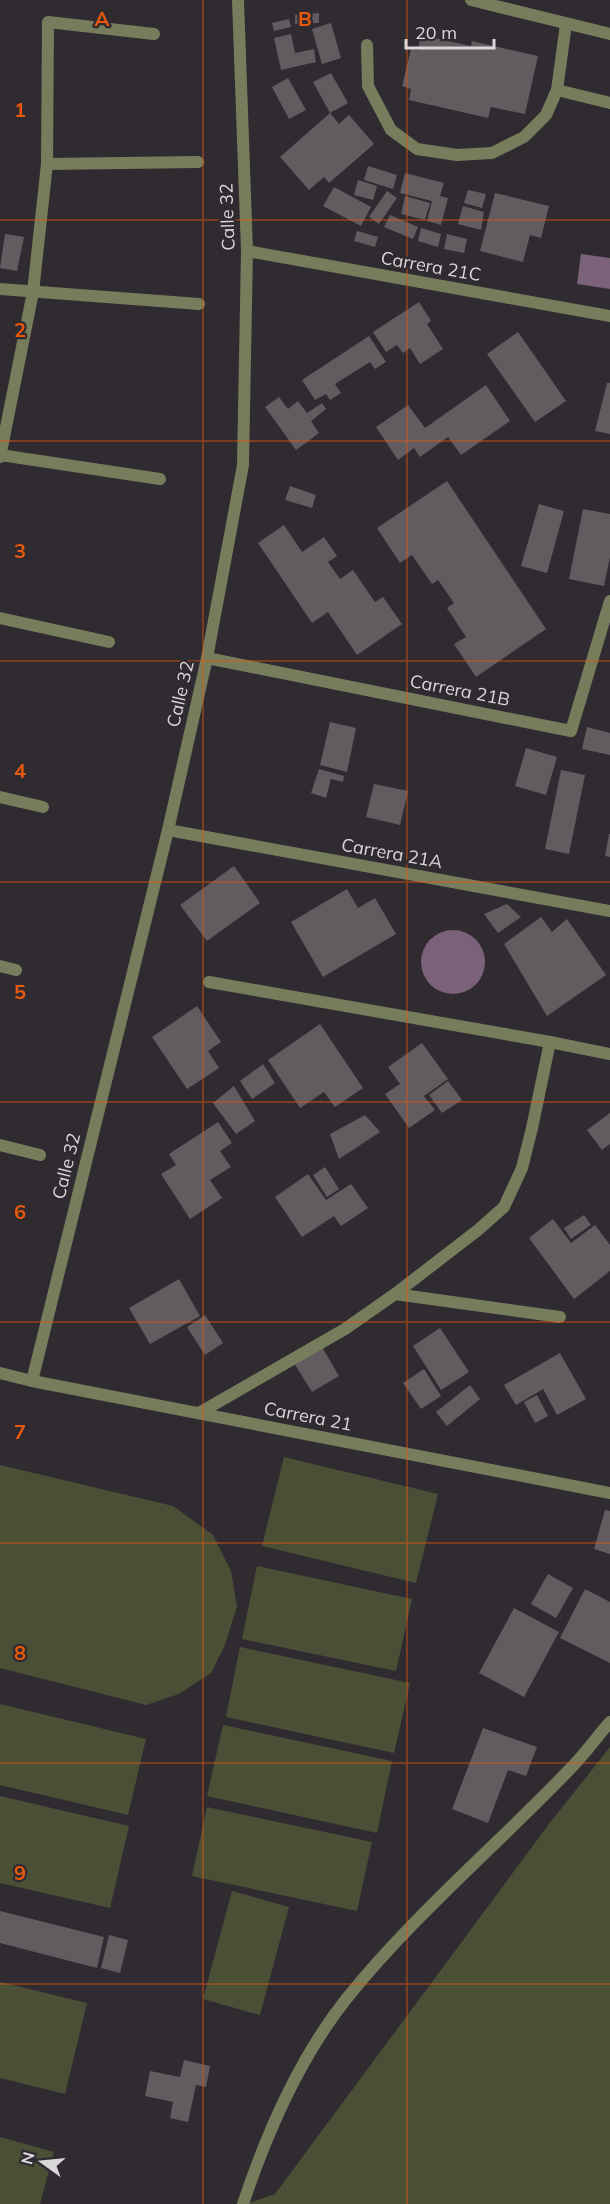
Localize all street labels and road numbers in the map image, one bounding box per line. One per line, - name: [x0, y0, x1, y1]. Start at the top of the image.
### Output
- street label: Calle 32: [214, 183, 240, 251]
- street label: Carrera 21C: [379, 246, 483, 286]
- street label: Calle 32: [161, 659, 199, 729]
- street label: Carrera 21B: [408, 669, 512, 711]
- street label: Carrera 21A: [340, 833, 444, 873]
- street label: Calle 32: [47, 1130, 85, 1202]
- street label: Carrera 21: [262, 1396, 354, 1436]

